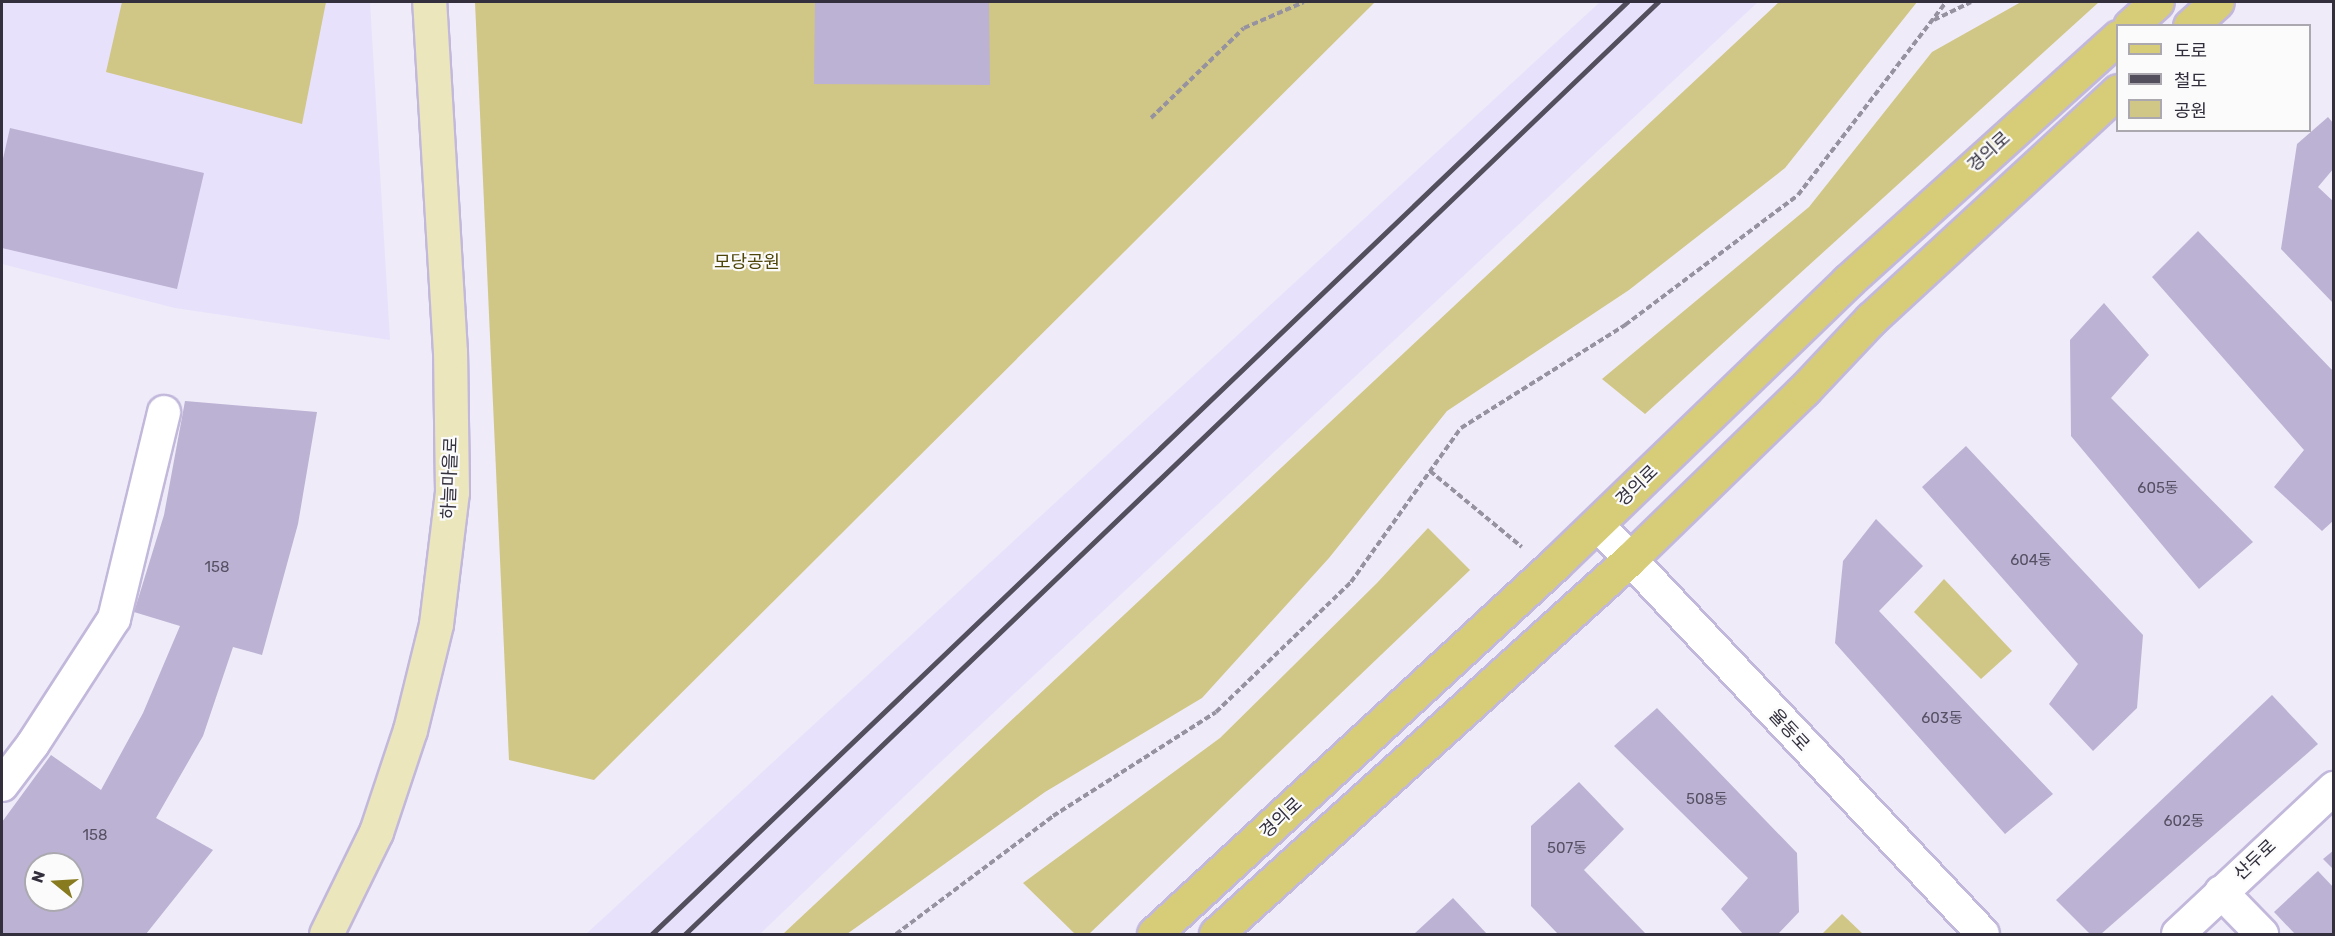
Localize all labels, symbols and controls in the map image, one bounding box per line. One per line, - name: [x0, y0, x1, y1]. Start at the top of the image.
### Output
- legend: [2116, 24, 2311, 132]
- text: 도로: [2174, 40, 2207, 62]
- text: 철도: [2174, 70, 2207, 92]
- text: 공원: [2174, 100, 2207, 122]
- street label: 경의로: [1963, 127, 2015, 177]
- park label: 모당공원: [714, 251, 780, 273]
- street label: 하늘마을로: [438, 436, 462, 520]
- street label: 경의로: [1612, 461, 1662, 511]
- house number: 605동: [2137, 480, 2179, 498]
- house number: 604동: [2010, 552, 2052, 570]
- house number: 158: [205, 559, 229, 577]
- street label: 율동로: [1764, 704, 1814, 756]
- house number: 603동: [1921, 710, 1963, 728]
- house number: 508동: [1686, 791, 1728, 809]
- street label: 경의로: [1255, 793, 1307, 843]
- house number: 602동: [2163, 813, 2205, 831]
- house number: 158: [83, 827, 107, 845]
- street label: 산두로: [2229, 835, 2281, 885]
- house number: 507동: [1547, 840, 1587, 858]
- north arrow: [24, 852, 84, 912]
- text: N: [27, 868, 49, 885]

